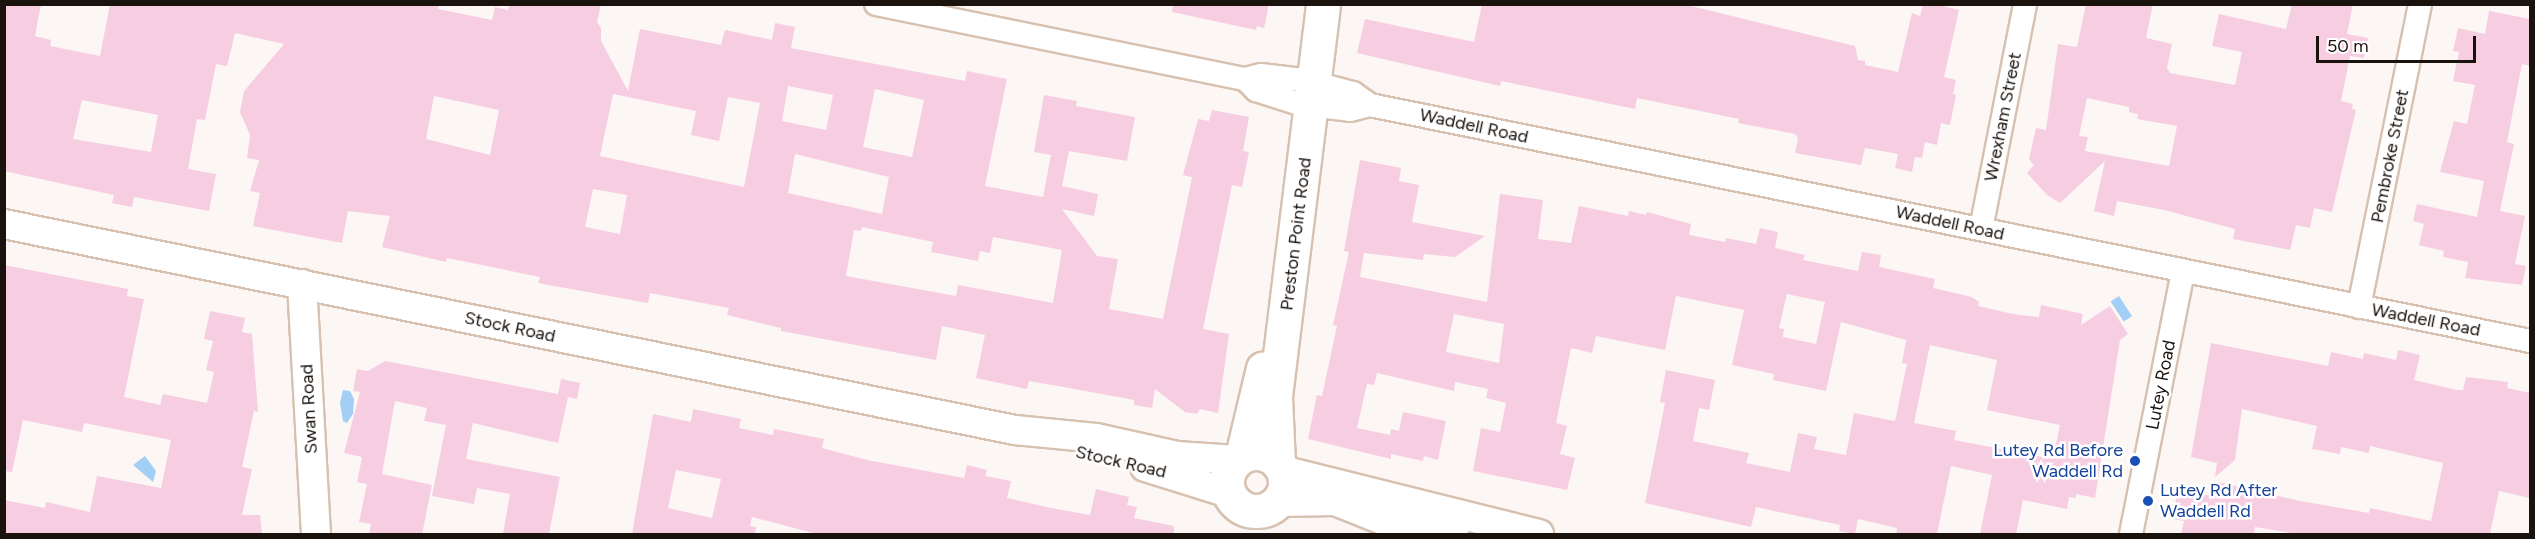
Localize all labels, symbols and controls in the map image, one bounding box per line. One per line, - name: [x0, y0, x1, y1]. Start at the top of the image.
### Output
- scale bar: [2319, 24, 2480, 62]
- text: 50 m: [2327, 35, 2369, 57]
- street label: Wrexham Street: [1980, 51, 2026, 183]
- street label: Pembroke Street: [2366, 87, 2414, 225]
- street label: Waddell Road: [1418, 104, 1530, 148]
- street label: Preston Point Road: [1276, 156, 1316, 312]
- street label: Waddell Road: [1894, 201, 2006, 245]
- street label: Waddell Road: [2370, 299, 2482, 341]
- street label: Stock Road: [462, 307, 558, 347]
- street label: Lutey Road: [2142, 338, 2180, 432]
- street label: Swan Road: [296, 363, 322, 455]
- place label: Lutey Rd Before Waddell Rd: [1993, 440, 2123, 482]
- street label: Stock Road: [1073, 441, 1169, 483]
- marker: Lutey Rd Before Waddell Rd: [2128, 454, 2142, 468]
- place label: Lutey Rd After Waddell Rd: [2160, 480, 2277, 522]
- marker: Lutey Rd After Waddell Rd: [2141, 494, 2155, 508]

